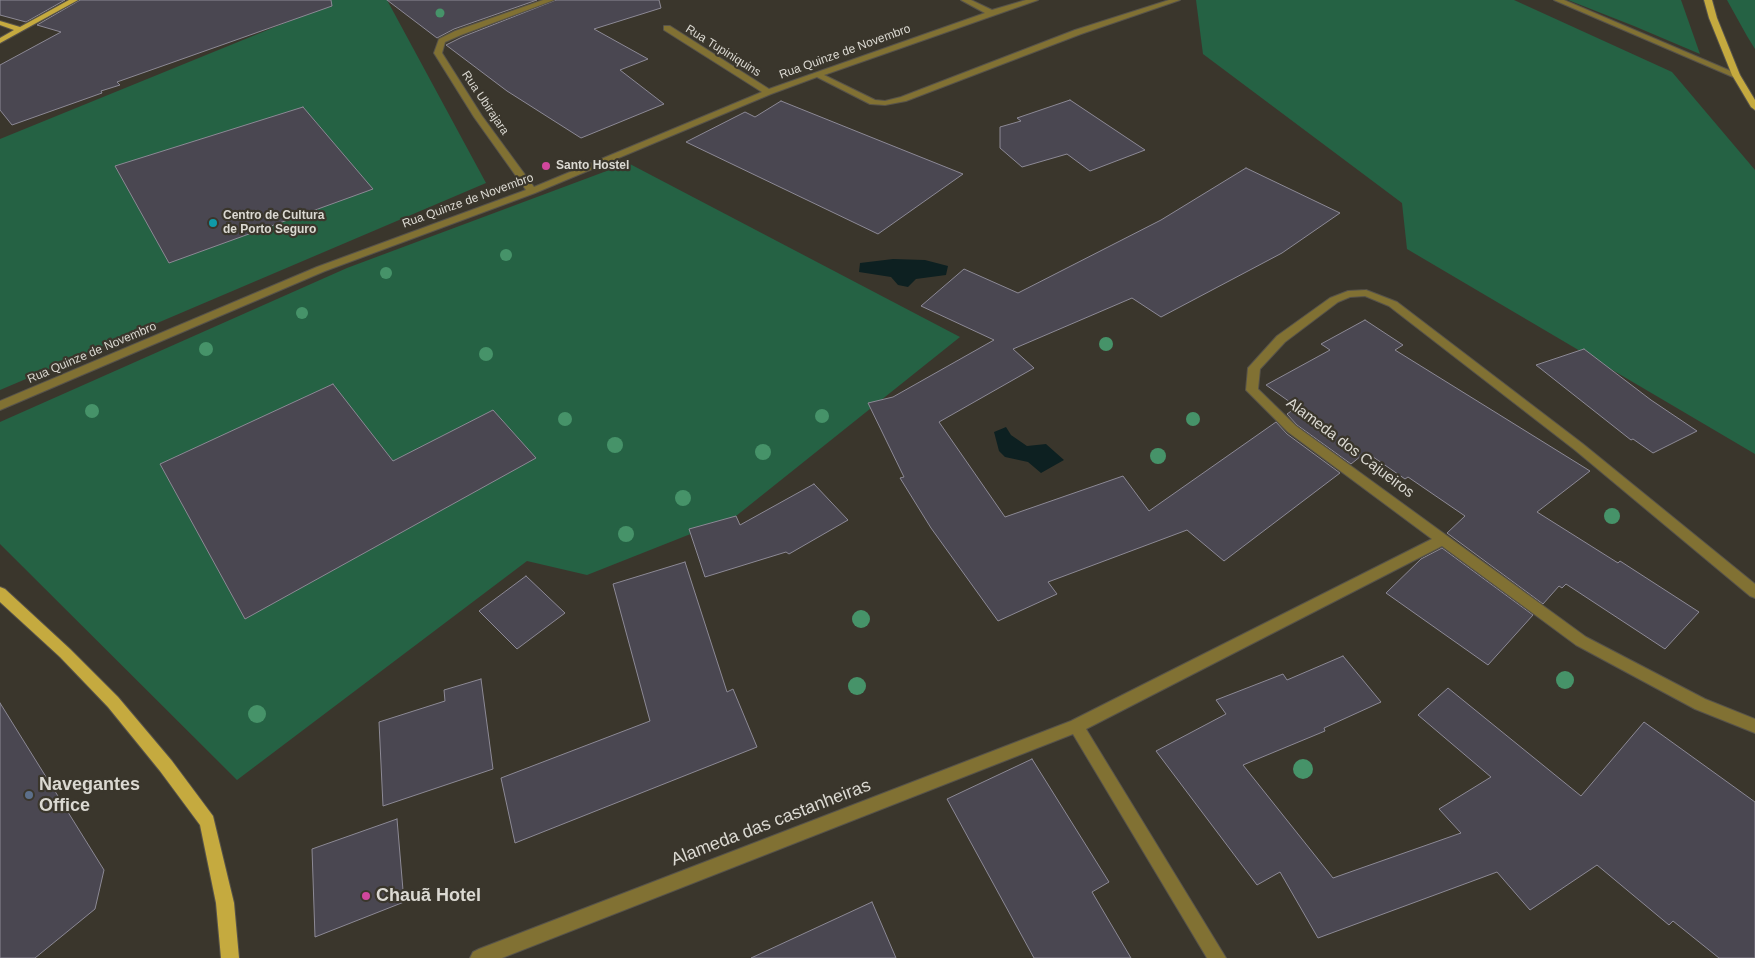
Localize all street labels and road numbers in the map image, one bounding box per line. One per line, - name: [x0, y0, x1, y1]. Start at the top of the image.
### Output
- street label: Rua Tupiniquins: [683, 22, 763, 80]
- street label: Rua Quinze de Novembro: [777, 22, 913, 82]
- street label: Rua Ubirajara: [458, 68, 512, 138]
- street label: Rua Quinze de Novembro: [400, 171, 536, 231]
- street label: Rua Quinze de Novembro: [25, 319, 159, 387]
- street label: Alameda dos Cajueiros: [1283, 394, 1417, 502]
- street label: Alameda das castanheiras: [668, 775, 874, 871]

